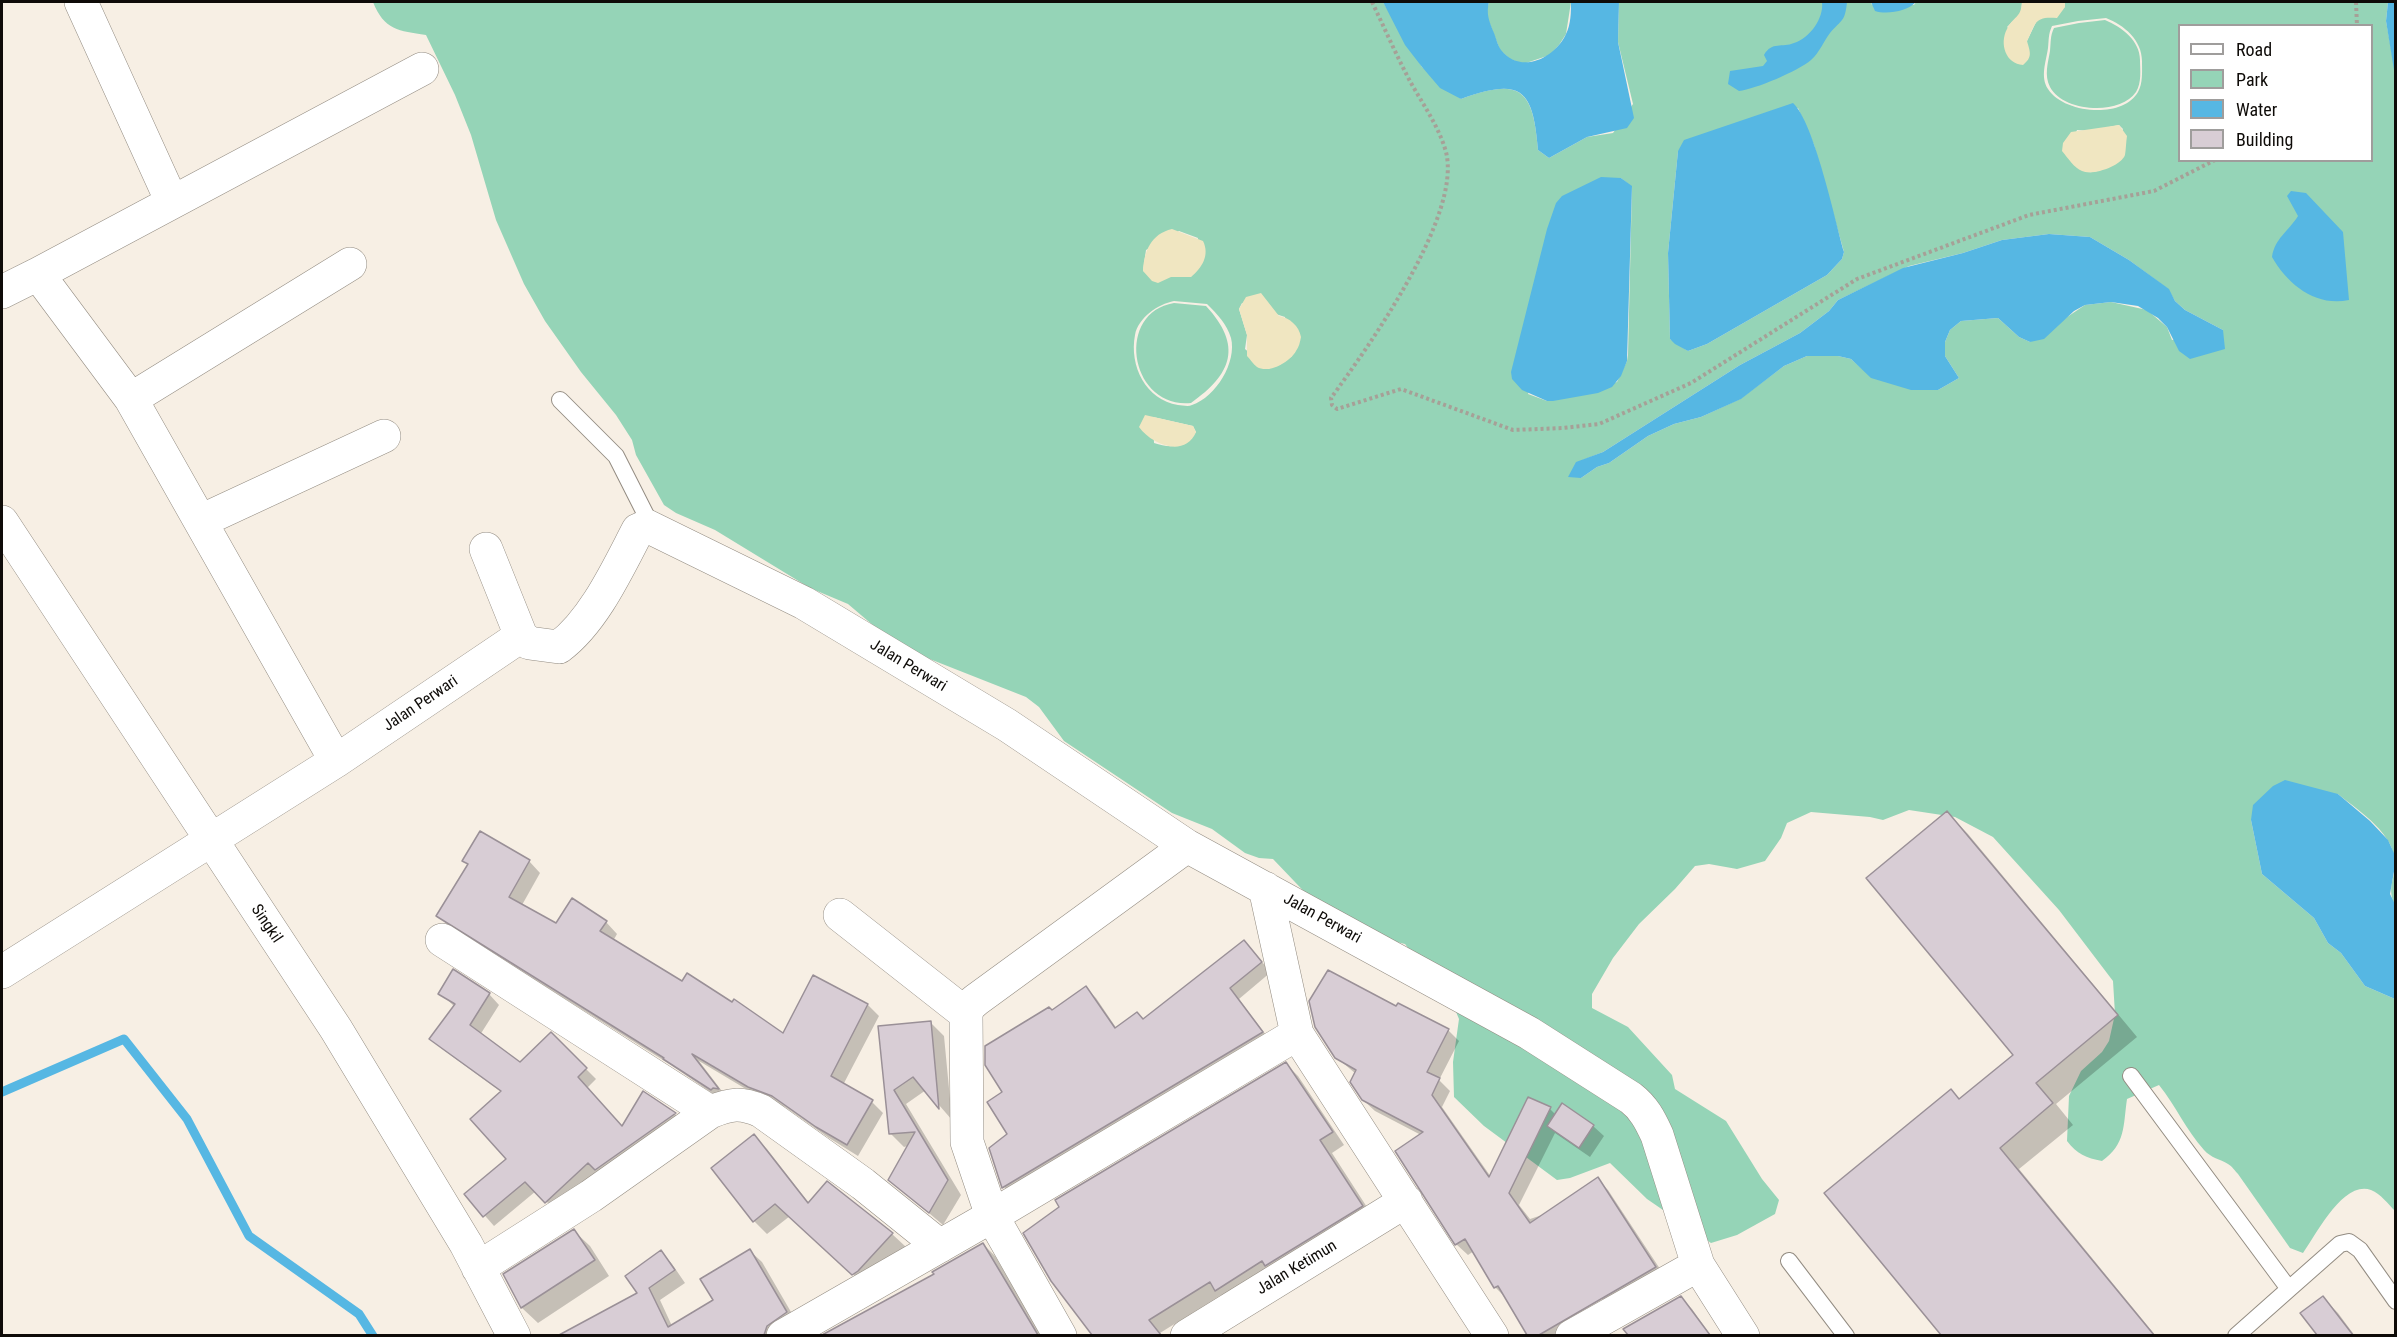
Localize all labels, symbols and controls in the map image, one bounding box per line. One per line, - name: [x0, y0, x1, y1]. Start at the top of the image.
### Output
- legend: [2178, 24, 2373, 162]
- text: Road: [2236, 39, 2272, 60]
- text: Park: [2236, 69, 2268, 90]
- text: Water: [2236, 99, 2277, 120]
- text: Building: [2236, 129, 2293, 150]
- street label: Jalan Perwari: [866, 636, 950, 696]
- street label: Jalan Perwari: [380, 672, 462, 736]
- street label: Jalan Perwari: [1280, 890, 1364, 948]
- street label: Singkil: [246, 901, 286, 947]
- street label: Jalan Ketimun: [1253, 1237, 1341, 1299]

